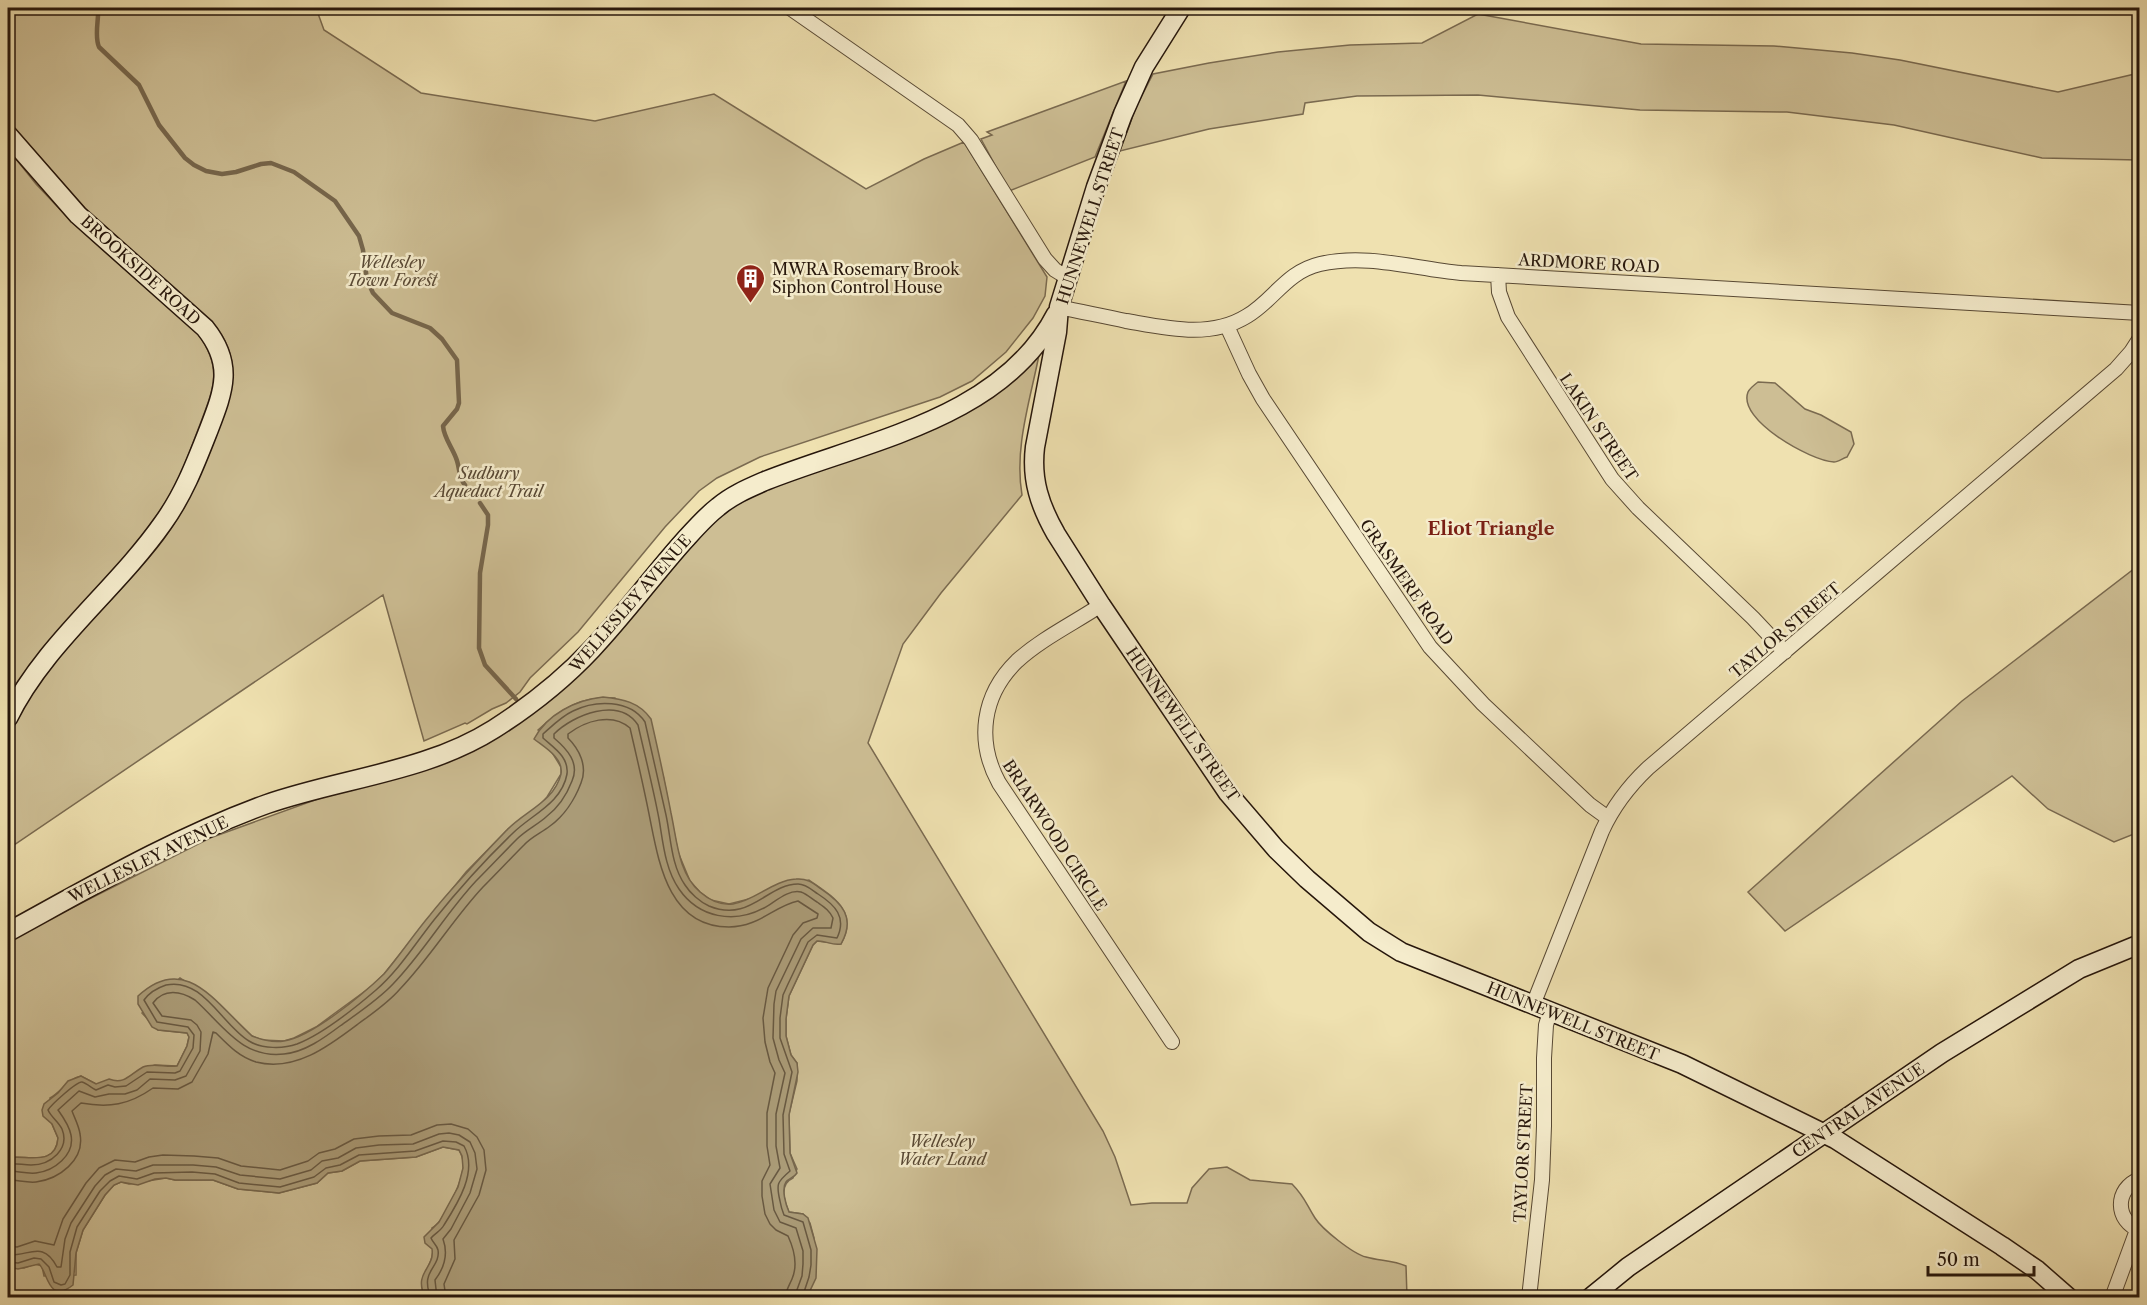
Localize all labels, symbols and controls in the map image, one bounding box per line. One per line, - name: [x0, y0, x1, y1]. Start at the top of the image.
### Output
- street label: HUNNEWELL STREET: [1052, 125, 1128, 307]
- street label: BROOKSIDE ROAD: [77, 211, 205, 329]
- street label: ARDMORE ROAD: [1517, 249, 1660, 277]
- park label: Wellesley Town Forest: [347, 252, 438, 290]
- place label: MWRA Rosemary Brook Siphon Control House: [772, 259, 960, 297]
- building icon: MWRA Rosemary Brook Siphon Control House: [735, 262, 767, 304]
- street label: LAKIN STREET: [1556, 369, 1642, 485]
- park label: Sudbury Aqueduct Trail: [432, 463, 545, 501]
- street label: GRASMERE ROAD: [1356, 515, 1458, 649]
- district label: Eliot Triangle: [1428, 518, 1555, 540]
- street label: WELLESLEY AVENUE: [564, 530, 695, 677]
- street label: TAYLOR STREET: [1725, 578, 1845, 682]
- street label: HUNNEWELL STREET: [1122, 643, 1244, 805]
- street label: BRIARWOOD CIRCLE: [999, 756, 1111, 914]
- street label: WELLESLEY AVENUE: [64, 812, 231, 907]
- street label: HUNNEWELL STREET: [1484, 977, 1662, 1065]
- street label: CENTRAL AVENUE: [1788, 1058, 1928, 1162]
- street label: TAYLOR STREET: [1509, 1083, 1537, 1223]
- park label: Wellesley Water Land: [898, 1131, 987, 1169]
- scale bar: [1928, 1239, 2034, 1277]
- text: 50 m: [1937, 1249, 1980, 1271]

